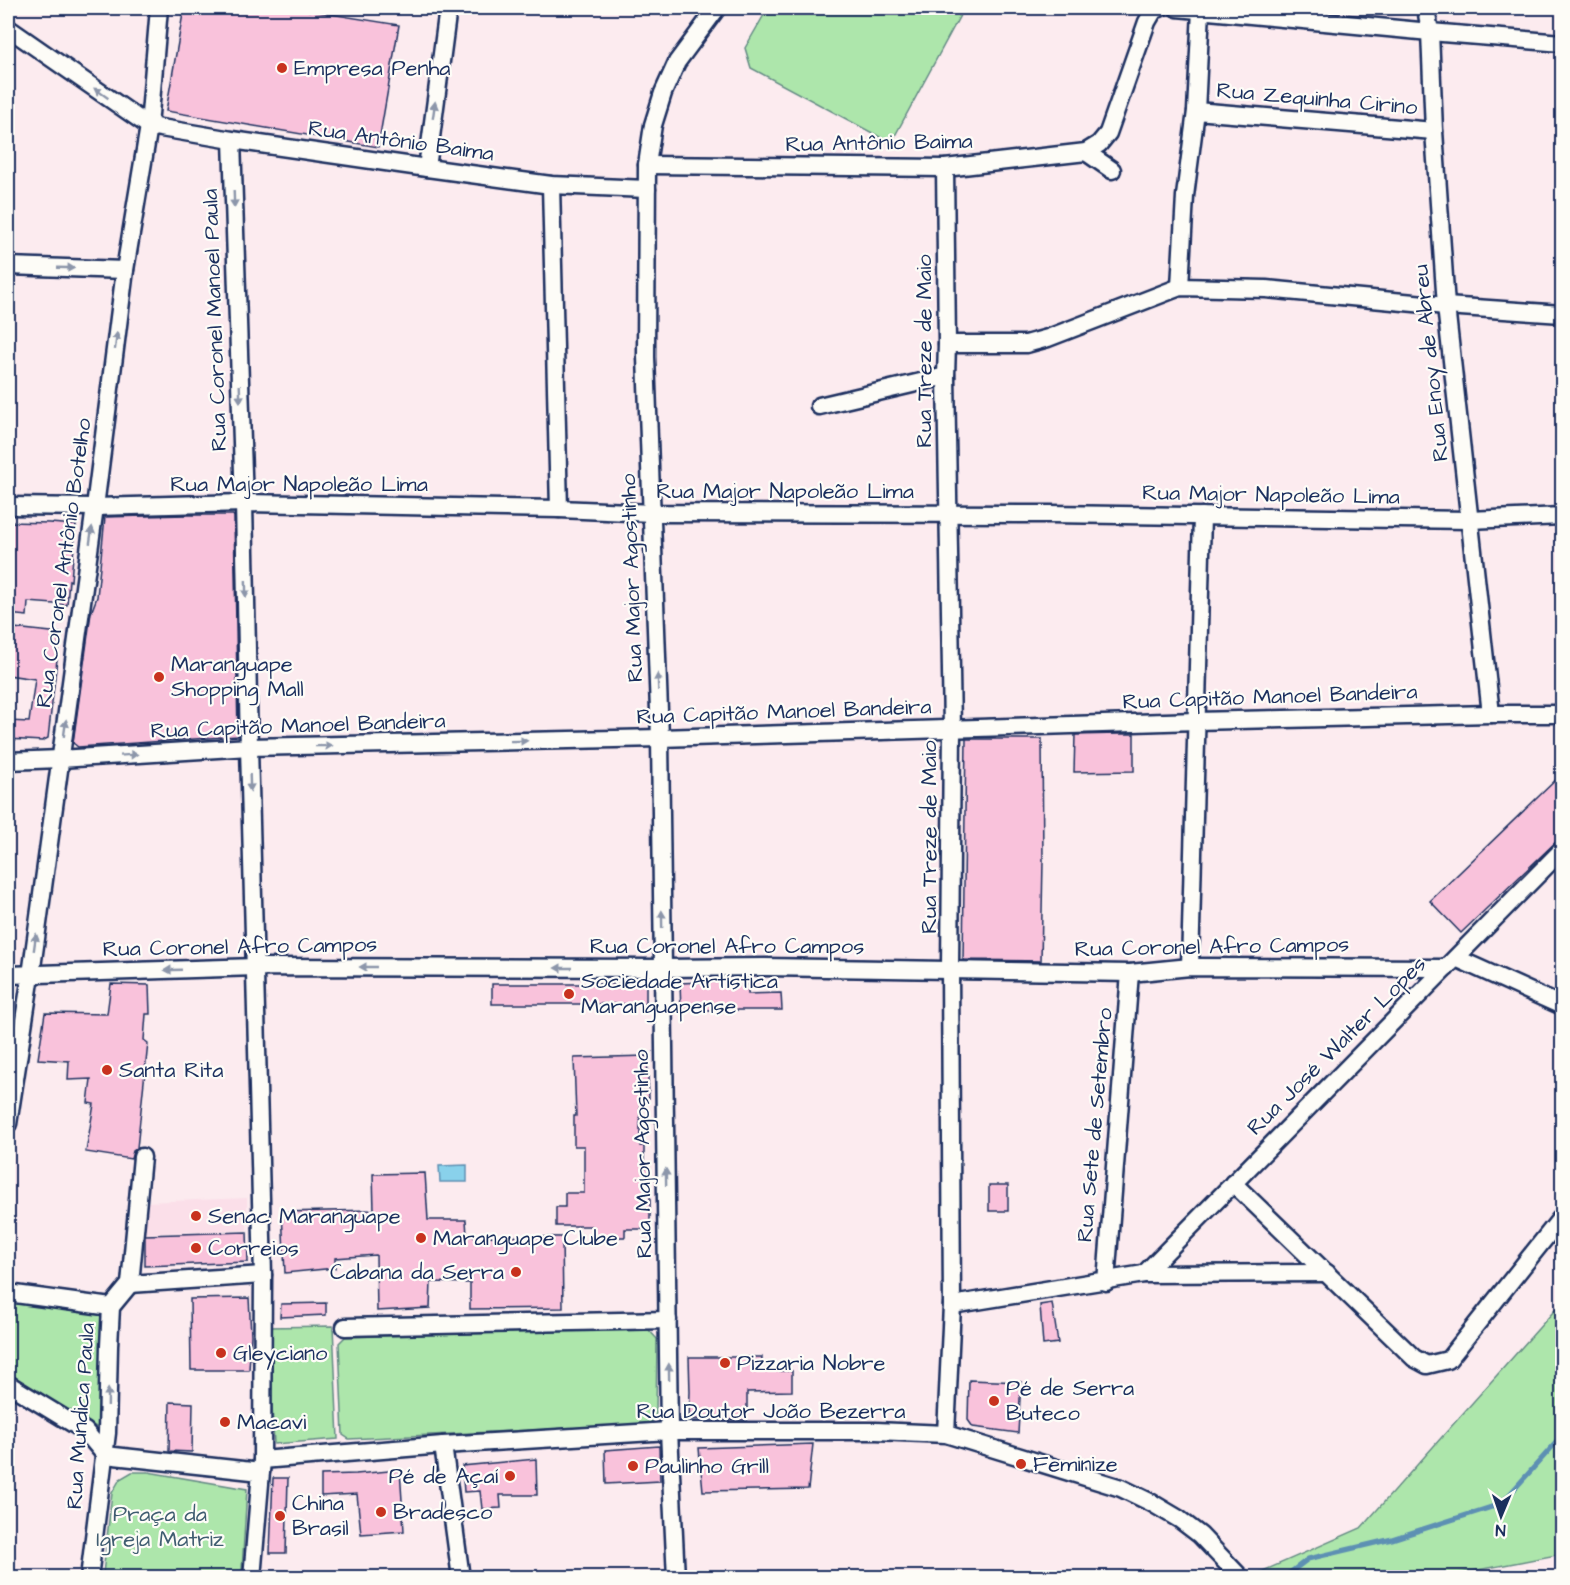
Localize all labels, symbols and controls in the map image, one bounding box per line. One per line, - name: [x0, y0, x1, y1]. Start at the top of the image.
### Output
- place label: Empresa Penha: [294, 53, 451, 84]
- marker: Empresa Penha: [275, 61, 289, 75]
- street label: Rua Zequinha Cirino: [1215, 75, 1419, 123]
- one-way arrow: [93, 88, 109, 99]
- one-way arrow: [430, 101, 439, 120]
- street label: Rua Antônio Baima: [306, 113, 496, 169]
- street label: Rua Antônio Baima: [785, 126, 973, 160]
- street label: Rua Coronel Manoel Paula: [195, 188, 235, 452]
- one-way arrow: [229, 189, 238, 208]
- street label: Rua Treze de Maio: [909, 254, 940, 448]
- one-way arrow: [56, 263, 75, 272]
- street label: Rua Enoy de Abreu: [1405, 263, 1458, 463]
- one-way arrow: [112, 332, 121, 351]
- one-way arrow: [235, 384, 245, 403]
- street label: Rua Coronel Antônio Botelho: [28, 416, 100, 710]
- street label: Rua Major Napoleão Lima: [170, 469, 428, 500]
- street label: Rua Major Agostinho: [613, 472, 652, 683]
- street label: Rua Major Napoleão Lima: [656, 476, 914, 507]
- street label: Rua Major Napoleão Lima: [1142, 477, 1400, 513]
- one-way arrow: [87, 525, 96, 544]
- one-way arrow: [241, 579, 250, 598]
- place label: Maranguape Shopping Mall: [171, 649, 304, 706]
- marker: Maranguape Shopping Mall: [152, 670, 166, 684]
- one-way arrow: [653, 673, 663, 692]
- street label: Rua Capitão Manoel Bandeira: [1122, 676, 1418, 718]
- street label: Rua Capitão Manoel Bandeira: [636, 691, 932, 733]
- street label: Rua Capitão Manoel Bandeira: [150, 705, 446, 747]
- one-way arrow: [60, 718, 69, 737]
- one-way arrow: [509, 737, 528, 746]
- street label: Rua Treze de Maio: [914, 740, 945, 934]
- one-way arrow: [314, 741, 333, 750]
- one-way arrow: [119, 750, 138, 760]
- one-way arrow: [245, 774, 255, 793]
- one-way arrow: [658, 910, 667, 929]
- street label: Rua Coronel Afro Campos: [102, 929, 378, 965]
- street label: Rua Coronel Afro Campos: [1074, 929, 1350, 965]
- street label: Rua Coronel Afro Campos: [590, 931, 864, 962]
- one-way arrow: [31, 932, 40, 951]
- street label: Rua José Walter Lopes: [1240, 949, 1434, 1143]
- one-way arrow: [358, 962, 377, 972]
- one-way arrow: [553, 963, 572, 973]
- one-way arrow: [163, 965, 182, 974]
- place label: Sociedade Artística Maranguapense: [581, 966, 778, 1023]
- marker: Sociedade Artística Maranguapense: [562, 987, 576, 1001]
- street label: Rua Sete de Setembro: [1069, 1006, 1121, 1244]
- street label: Rua Major Agostinho: [626, 1049, 661, 1259]
- place label: Santa Rita: [119, 1055, 223, 1086]
- marker: Santa Rita: [100, 1063, 114, 1077]
- one-way arrow: [661, 1168, 671, 1187]
- place label: Senac Maranguape: [208, 1201, 401, 1233]
- marker: Senac Maranguape: [189, 1209, 203, 1223]
- place label: Maranguape Clube: [433, 1223, 618, 1255]
- marker: Maranguape Clube: [414, 1231, 428, 1245]
- place label: Correios: [208, 1233, 299, 1264]
- marker: Correios: [189, 1241, 203, 1255]
- place label: Cabana da Serra: [330, 1257, 504, 1288]
- marker: Cabana da Serra: [509, 1265, 523, 1279]
- street label: Rua Mundica Paula: [59, 1322, 103, 1510]
- place label: Gleyciano: [233, 1338, 328, 1370]
- marker: Gleyciano: [214, 1346, 228, 1360]
- place label: Pizzaria Nobre: [737, 1348, 885, 1379]
- marker: Pizzaria Nobre: [718, 1356, 732, 1370]
- one-way arrow: [664, 1363, 674, 1382]
- place label: Pé de Serra Buteco: [1006, 1373, 1134, 1429]
- one-way arrow: [103, 1388, 112, 1407]
- marker: Pé de Serra Buteco: [987, 1394, 1001, 1408]
- street label: Rua Doutor João Bezerra: [636, 1396, 906, 1427]
- place label: Macavi: [237, 1407, 306, 1438]
- marker: Macavi: [218, 1415, 232, 1429]
- place label: Feminize: [1033, 1449, 1118, 1480]
- place label: Paulinho Grill: [645, 1451, 769, 1482]
- marker: Feminize: [1014, 1457, 1028, 1471]
- marker: Paulinho Grill: [626, 1459, 640, 1473]
- place label: Pé de Açaí: [389, 1461, 499, 1492]
- marker: Pé de Açaí: [503, 1469, 517, 1483]
- north arrow: [1471, 1486, 1531, 1546]
- place label: China Brasil: [292, 1488, 349, 1544]
- place label: Bradesco: [393, 1497, 493, 1528]
- park label: Praça da Igreja Matriz: [96, 1499, 224, 1556]
- marker: Bradesco: [374, 1505, 388, 1519]
- marker: China Brasil: [273, 1509, 287, 1523]
- text: N: [1495, 1519, 1506, 1541]

